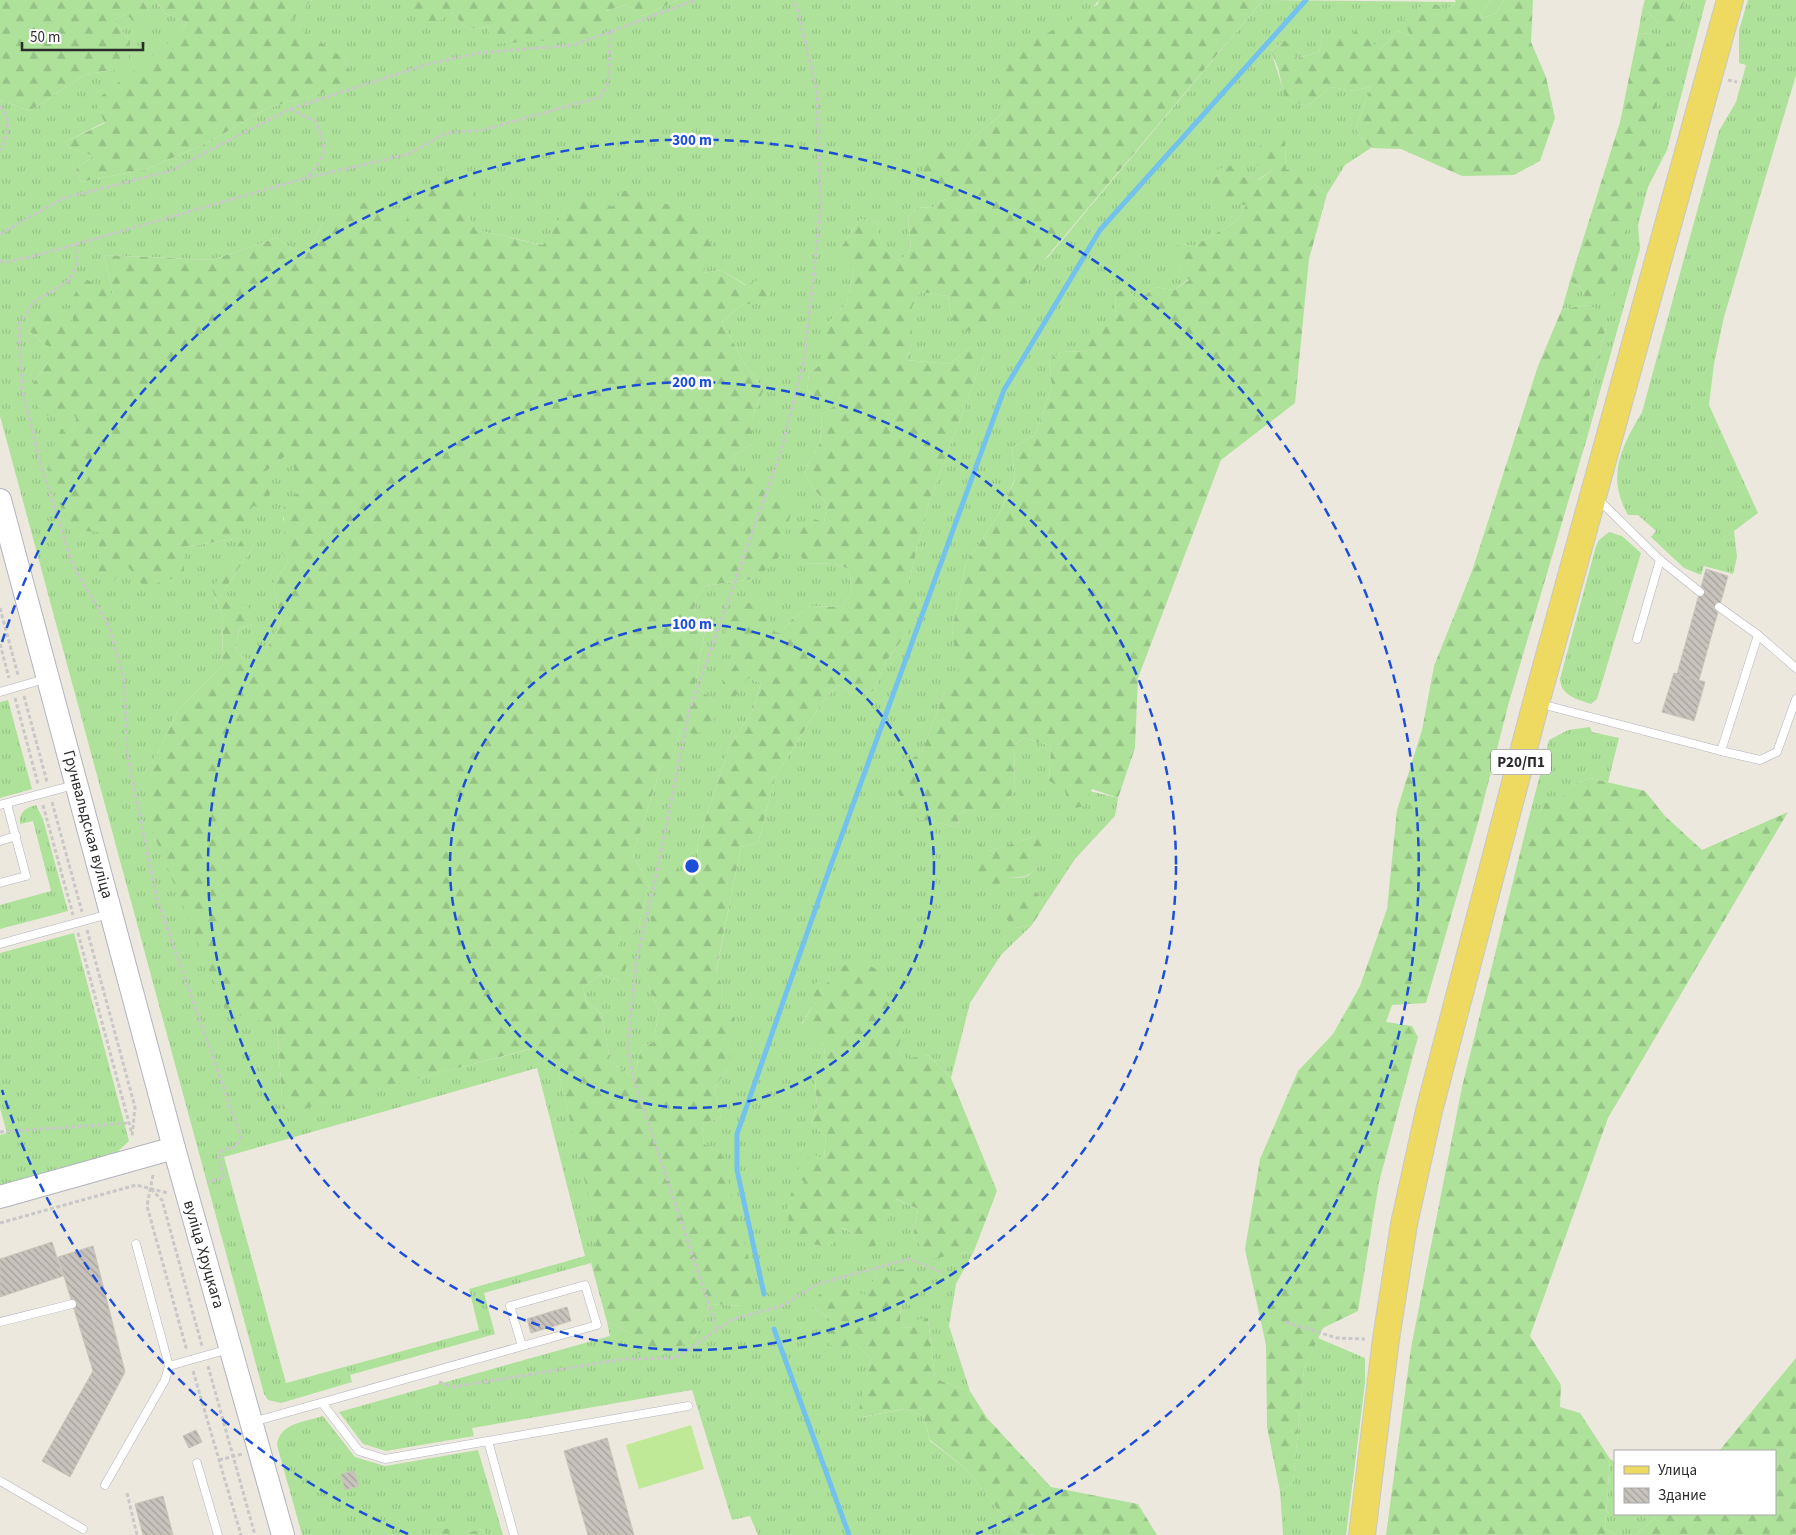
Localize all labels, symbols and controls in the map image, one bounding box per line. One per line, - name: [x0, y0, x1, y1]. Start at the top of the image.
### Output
- scale bar: [22, 20, 144, 52]
- text: 50 m: [30, 27, 60, 48]
- text: 300 m: [672, 130, 712, 151]
- text: 200 m: [672, 372, 712, 393]
- text: 100 m: [672, 614, 712, 635]
- street label: Грунвальдская вуліца: [58, 748, 118, 901]
- road number: Р20/П1: [1491, 750, 1551, 774]
- centre of rings: [683, 857, 701, 875]
- street label: вуліца Хруцкага: [178, 1198, 230, 1311]
- legend: [1614, 1450, 1776, 1515]
- text: Улица: [1658, 1460, 1697, 1481]
- text: Здание: [1658, 1485, 1706, 1506]

